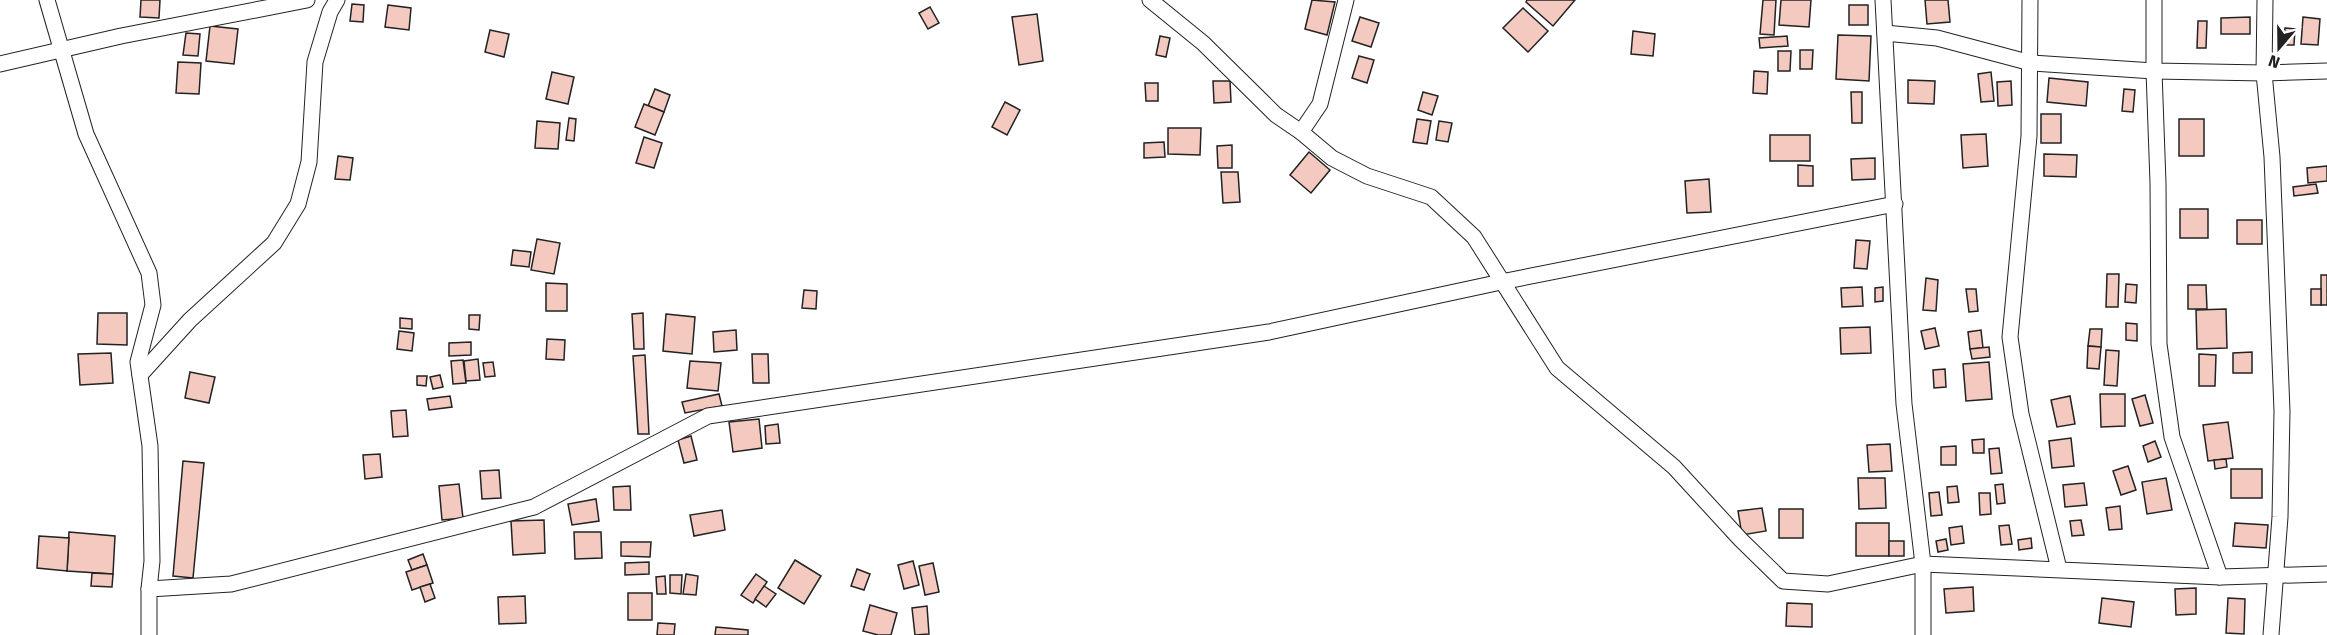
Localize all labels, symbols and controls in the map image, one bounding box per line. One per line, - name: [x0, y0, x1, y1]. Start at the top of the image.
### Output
- north arrow: [2249, 18, 2309, 78]
- text: N: [2266, 51, 2282, 72]

